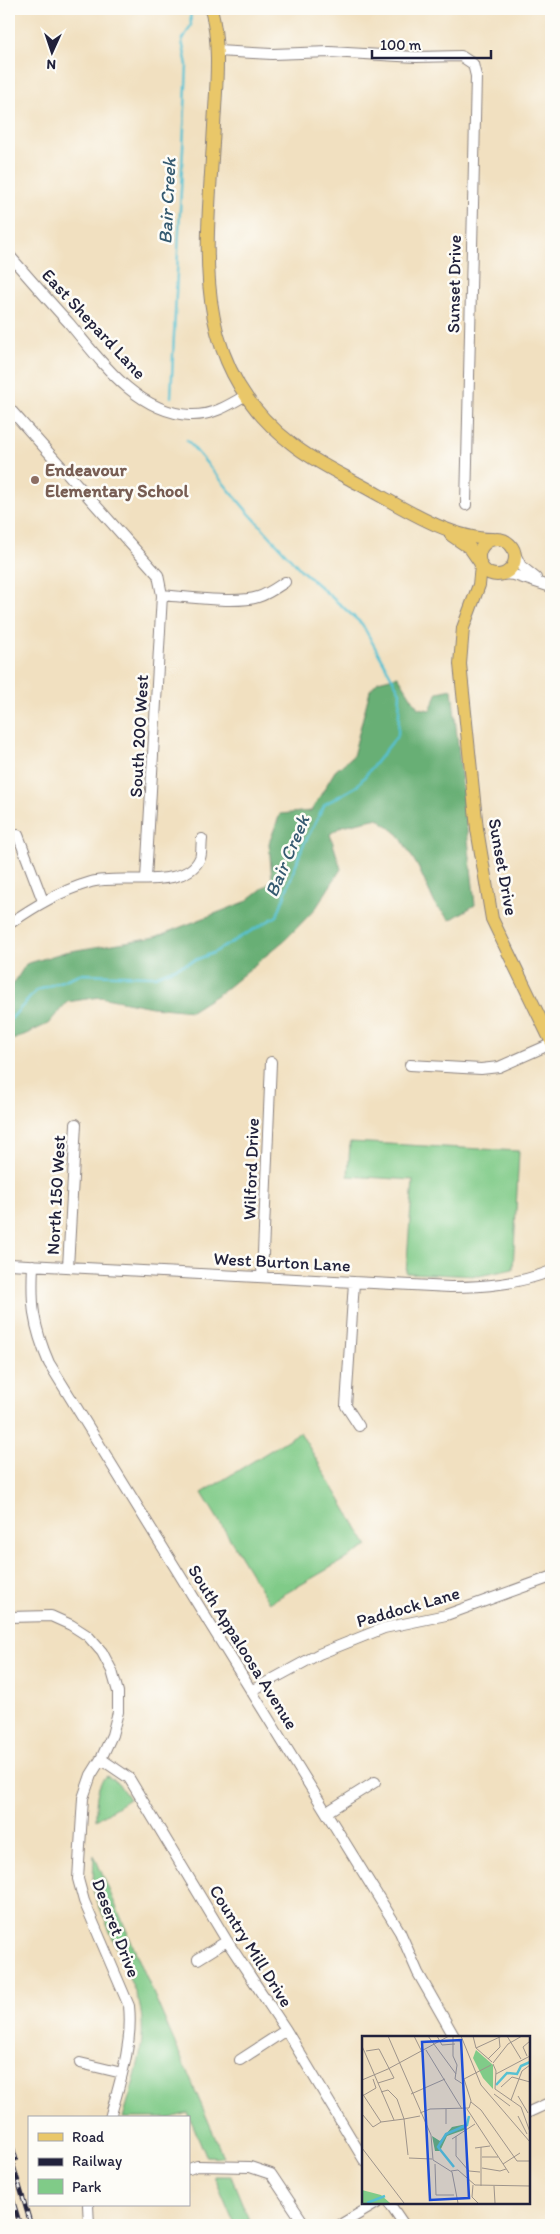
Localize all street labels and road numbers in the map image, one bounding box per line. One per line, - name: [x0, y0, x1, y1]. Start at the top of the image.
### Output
- street label: Sunset Drive: [442, 235, 466, 333]
- street label: East Shepard Lane: [37, 264, 151, 384]
- street label: South 200 West: [125, 674, 153, 798]
- street label: Sunset Drive: [484, 817, 522, 917]
- street label: Wilford Drive: [238, 1117, 264, 1221]
- street label: North 150 West: [42, 1134, 70, 1255]
- street label: West Burton Lane: [213, 1247, 351, 1277]
- street label: South Appaloosa Avenue: [183, 1560, 303, 1734]
- street label: Paddock Lane: [354, 1582, 462, 1632]
- street label: Deseret Drive: [87, 1876, 145, 1980]
- street label: Country Mill Drive: [204, 1881, 298, 2011]

